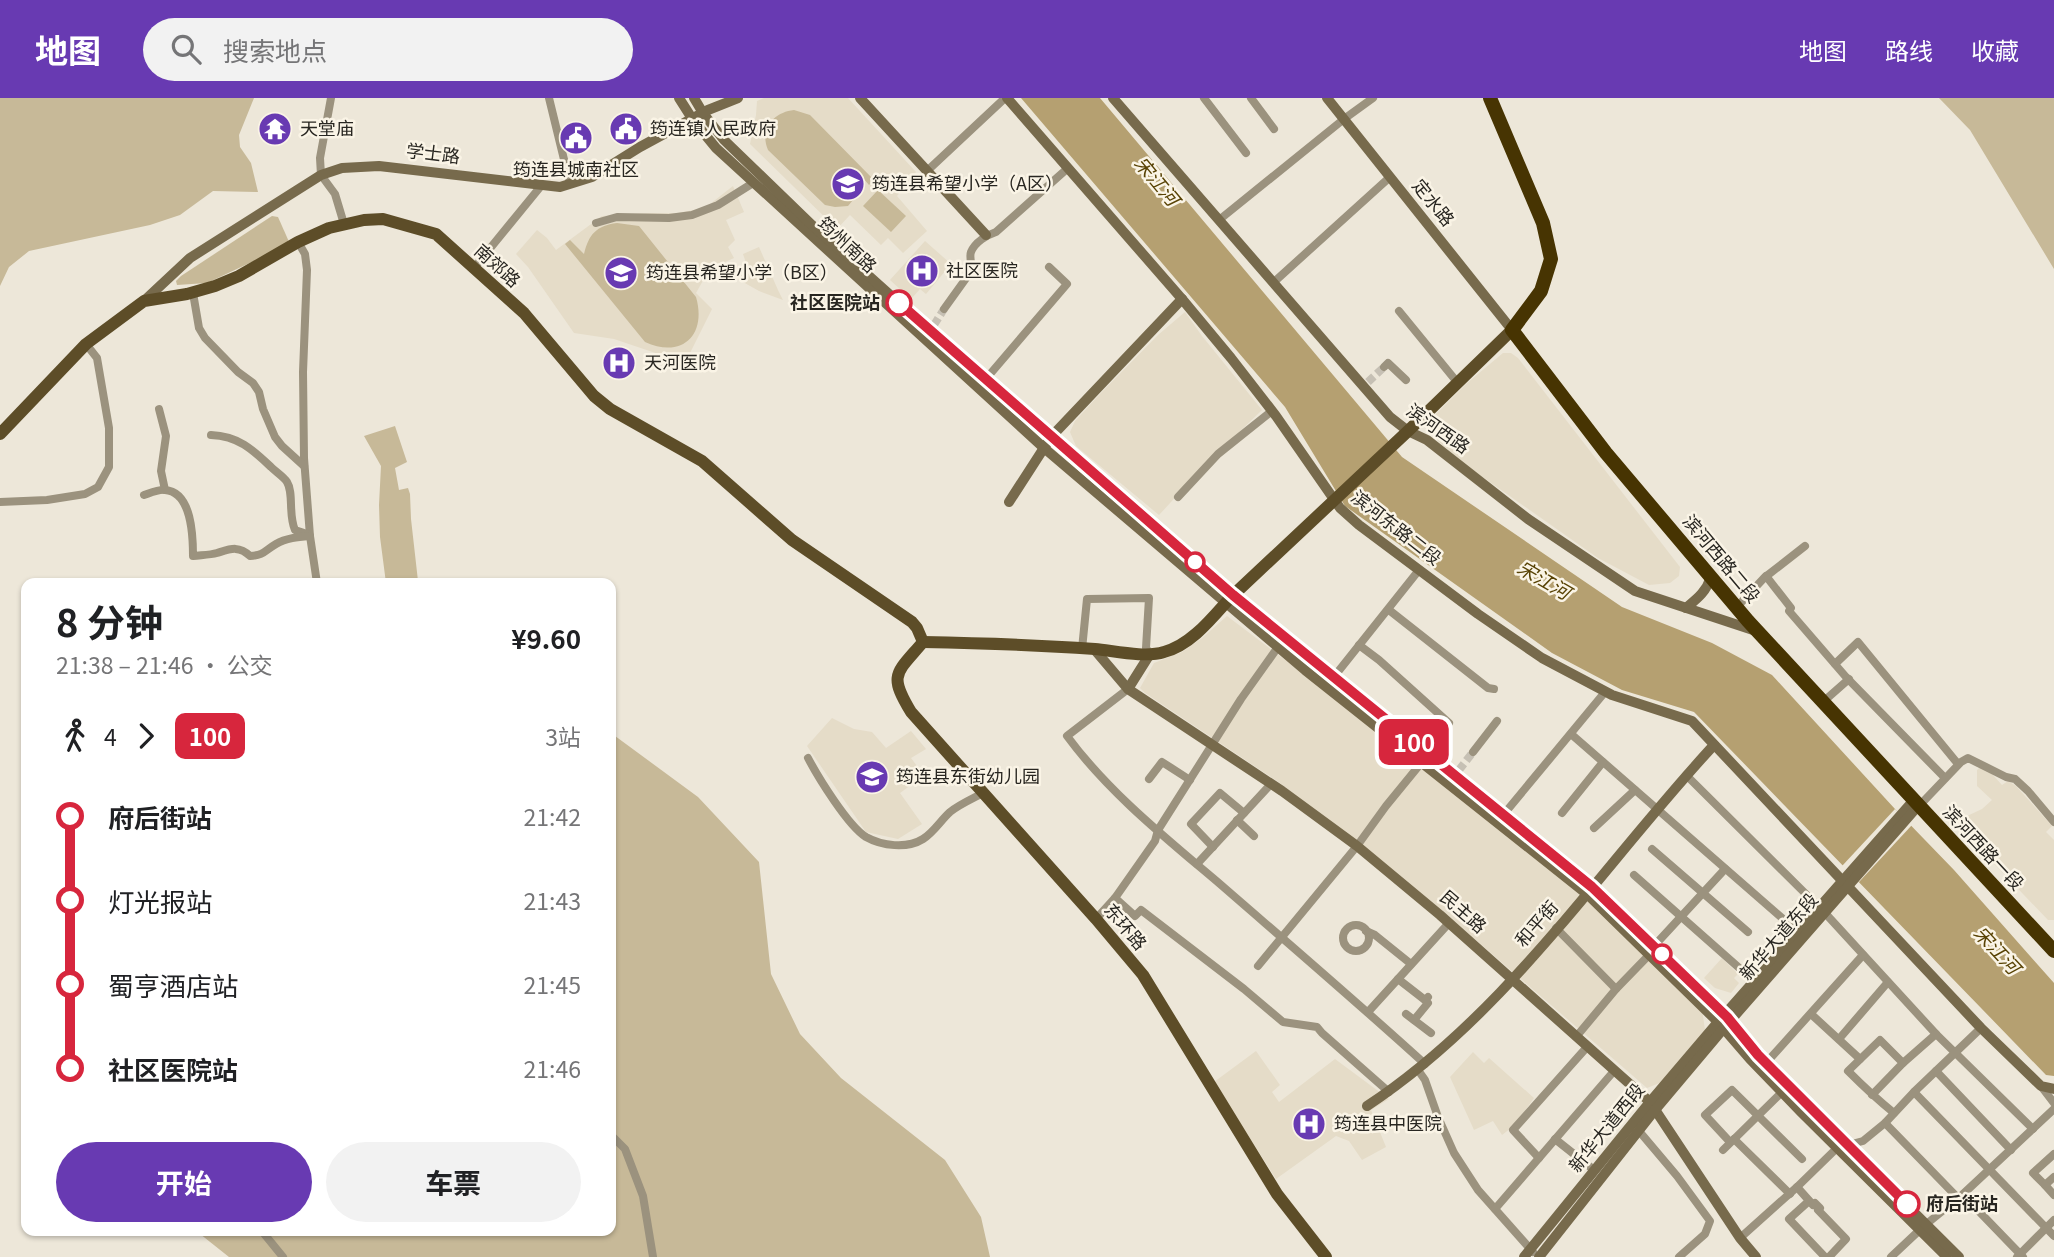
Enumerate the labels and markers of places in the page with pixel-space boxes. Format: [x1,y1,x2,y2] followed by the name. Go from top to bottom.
[256,110,294,148] temple icon: 天堂庙
[607,110,645,148] public building icon: 筠连镇人民政府
[300,114,354,140] place label: 天堂庙
[650,114,776,140] place label: 筠连镇人民政府
[557,119,595,157] public building icon: 筠连县城南社区
[513,155,639,181] place label: 筠连县城南社区
[829,165,867,203] school or university icon: 筠连县希望小学（A区）
[872,169,1063,195] place label: 筠连县希望小学（A区）
[903,252,941,290] hospital icon: 社区医院
[602,254,640,292] school or university icon: 筠连县希望小学（B区）
[946,256,1018,282] place label: 社区医院
[646,258,838,284] place label: 筠连县希望小学（B区）
[790,288,880,314] place label: 社区医院站
[886,290,912,316] marker: 社区医院站
[600,344,638,382] hospital icon: 天河医院
[644,348,716,374] place label: 天河医院
[1185,552,1205,572] unlabelled marker
[853,758,891,796] school or university icon: 筠连县东街幼儿园
[896,762,1040,788] place label: 筠连县东街幼儿园
[1652,944,1672,964] unlabelled marker
[1290,1105,1328,1143] hospital icon: 筠连县中医院
[1334,1109,1442,1135] place label: 筠连县中医院
[1926,1189,1998,1215] place label: 府后街站
[1894,1191,1920,1217] marker: 府后街站

